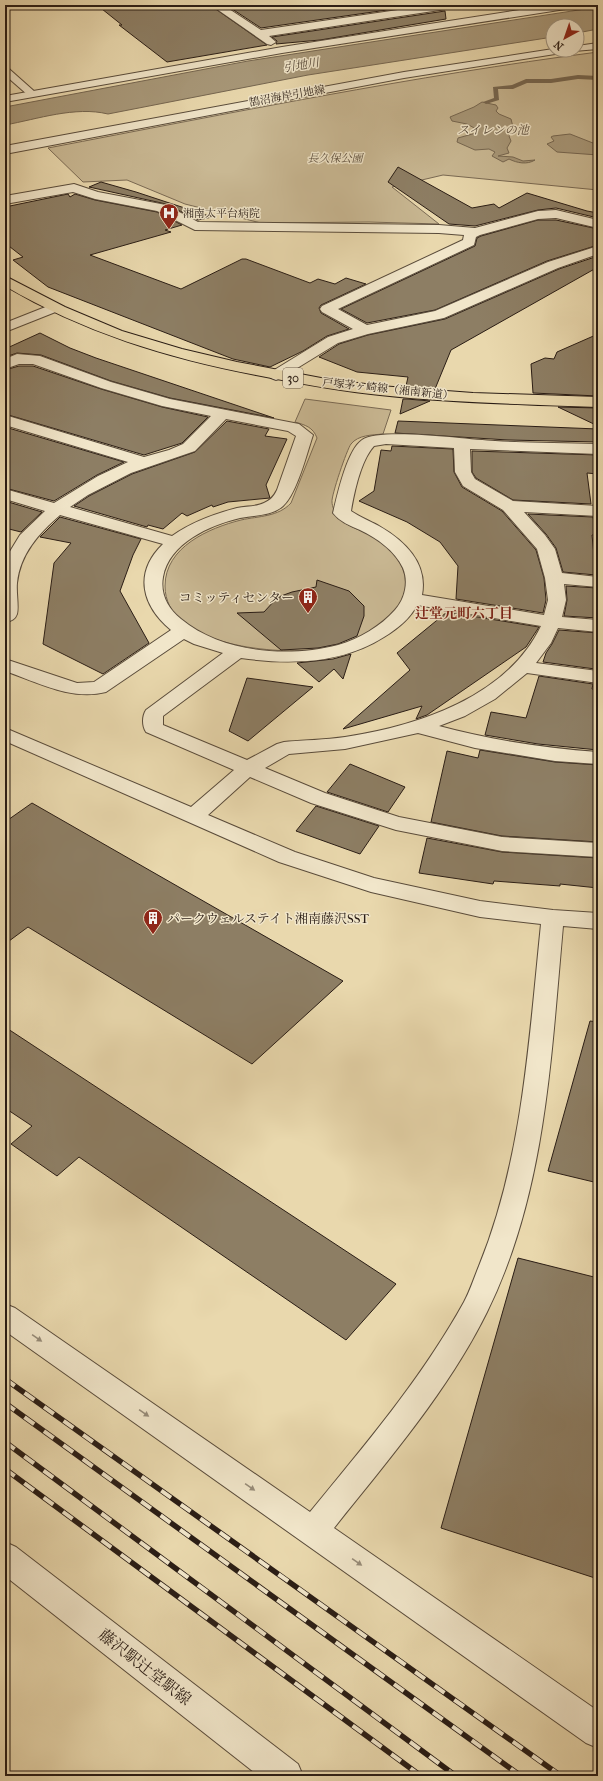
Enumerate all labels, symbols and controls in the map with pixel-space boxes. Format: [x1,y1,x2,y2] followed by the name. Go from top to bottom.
[545,18,585,58] north arrow
[551,37,566,53] text: N
[282,55,322,75] water label: 引地川
[248,83,326,109] street label: 鵠沼海岸引地線
[457,123,531,137] water label: スイレンの池
[308,152,364,165] park label: 長久保公園
[158,202,180,230] hospital icon: 湘南太平台病院
[183,207,260,220] place label: 湘南太平台病院
[283,368,303,388] road number: 30
[322,376,454,402] street label: 戸塚茅ヶ崎線（湘南新道）
[297,586,319,614] building icon: コミッティセンター
[179,590,294,605] place label: コミッティセンター
[415,605,513,622] district label: 辻堂元町六丁目
[142,907,164,935] building icon: パークウェルステイト湘南藤沢SST
[167,911,369,926] place label: パークウェルステイト湘南藤沢SST
[32,1334,42,1342] one-way arrow
[138,1409,149,1417] one-way arrow
[245,1483,255,1491] one-way arrow
[351,1558,362,1566] one-way arrow
[95,1625,195,1709] street label: 藤沢駅辻堂駅線

